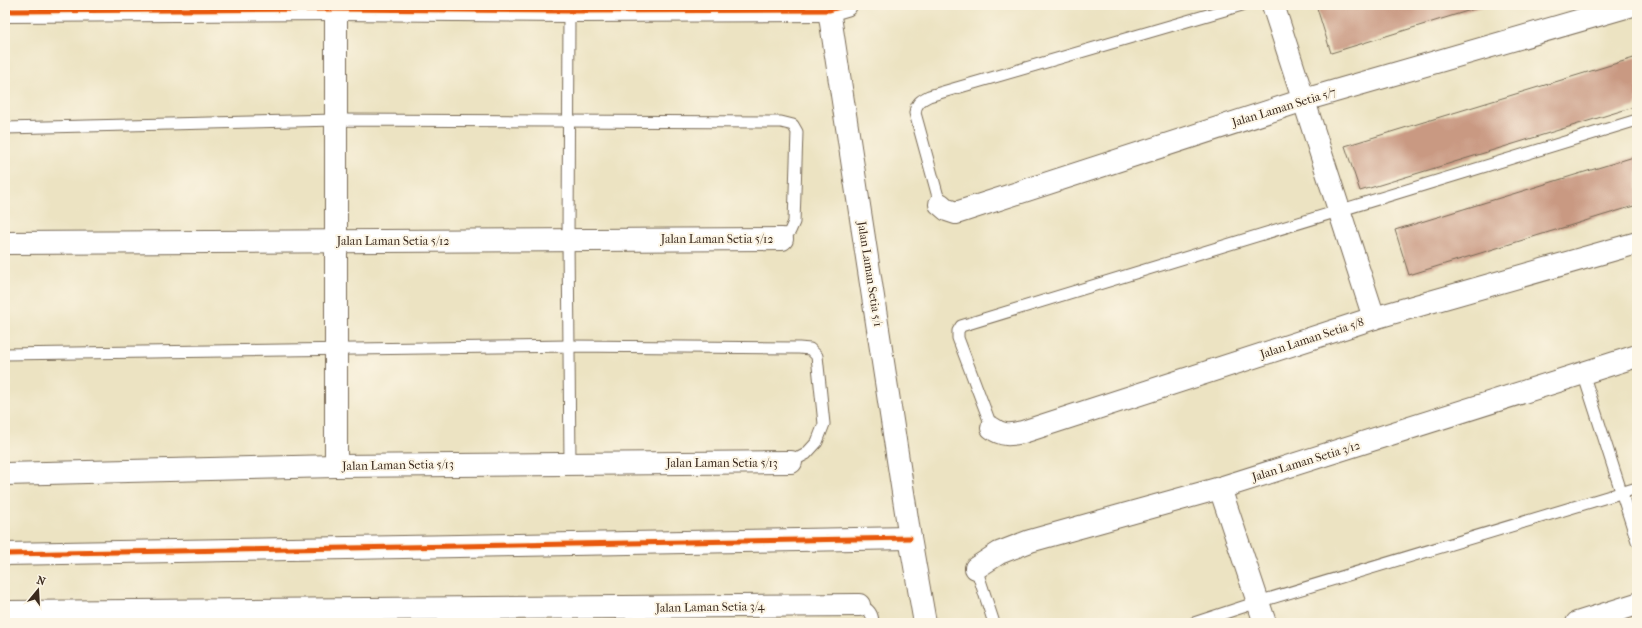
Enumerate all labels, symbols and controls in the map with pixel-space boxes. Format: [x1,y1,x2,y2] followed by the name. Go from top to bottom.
[1229,84,1338,130] street label: Jalan Laman Setia 5/7
[855,219,885,328] street label: Jalan Laman Setia 5/1
[660,232,773,246] street label: Jalan Laman Setia 5/12
[336,234,449,248] street label: Jalan Laman Setia 5/12
[1257,315,1366,362] street label: Jalan Laman Setia 5/8
[1249,438,1362,484] street label: Jalan Laman Setia 3/12
[665,456,778,470] street label: Jalan Laman Setia 5/13
[341,457,454,473] street label: Jalan Laman Setia 5/13
[18,570,58,610] north arrow
[35,573,48,589] text: N
[654,599,765,615] street label: Jalan Laman Setia 3/4

